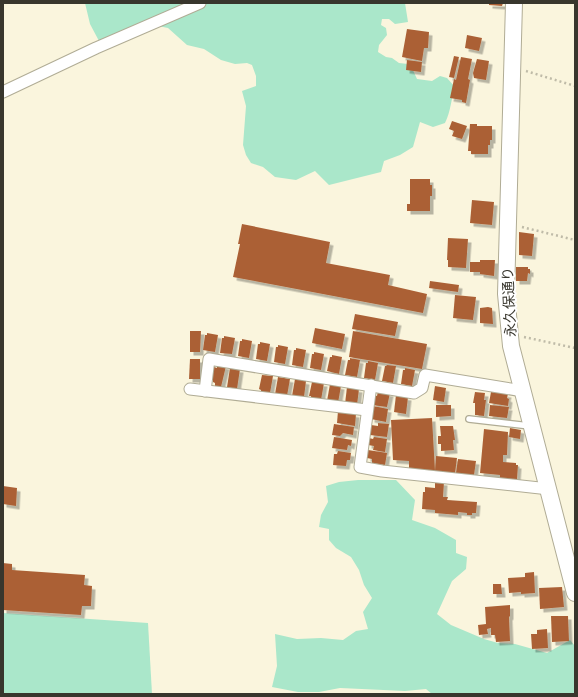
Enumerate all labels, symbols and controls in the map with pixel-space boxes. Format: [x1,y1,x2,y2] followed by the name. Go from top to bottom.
[498,267,520,337] street label: 永久保通り

